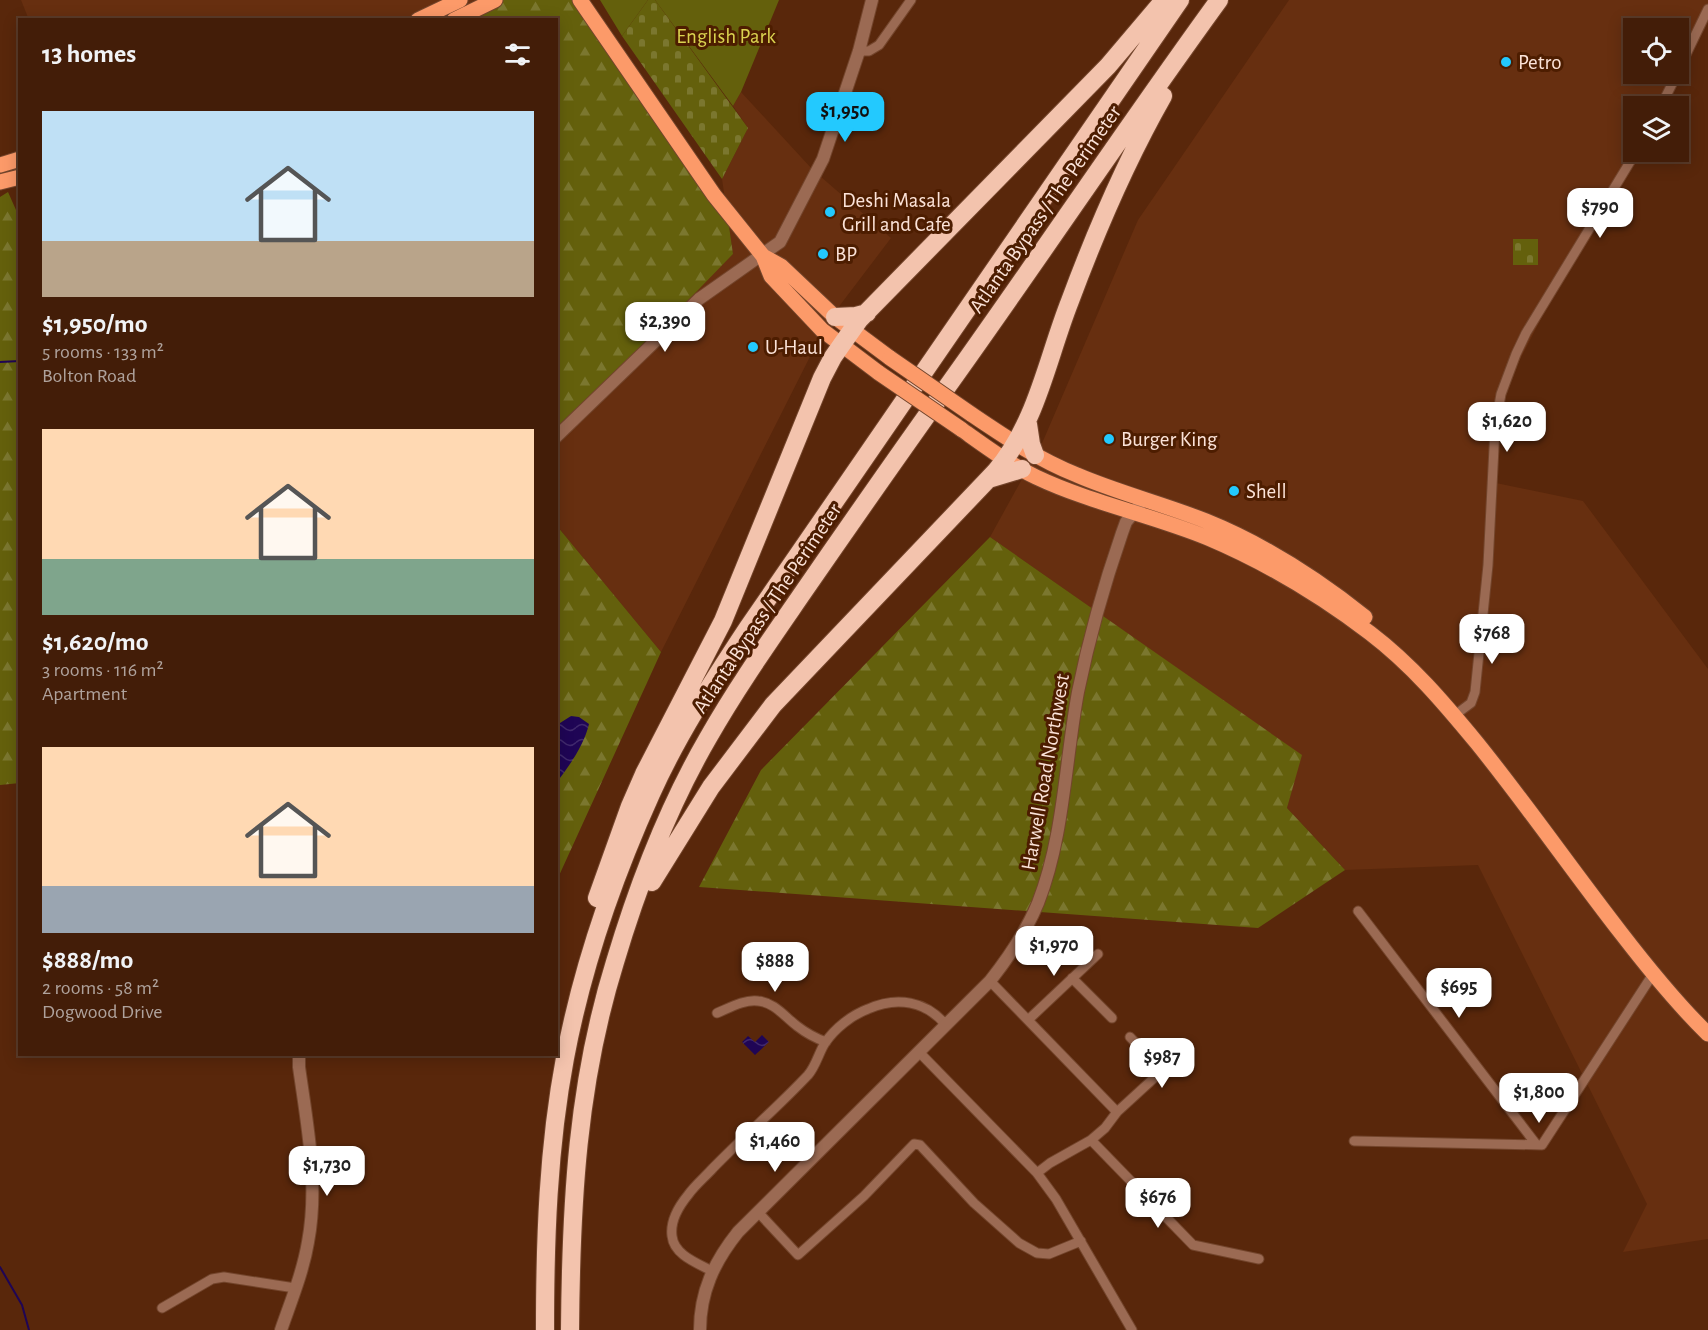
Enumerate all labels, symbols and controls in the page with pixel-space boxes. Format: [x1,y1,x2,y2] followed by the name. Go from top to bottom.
[1623,18,1689,162] map controls
[1623,18,1689,84] button: locate
[676,26,776,47] park label: English Park
[501,38,534,71] icon: filters
[42,41,136,67] text: 13 homes
[1518,52,1562,73] place label: Petro
[1499,55,1513,69] marker: Petro
[796,92,894,143] pin: $1,950
[1623,96,1689,162] button: layers
[820,101,870,121] text: $1,950
[966,102,1125,317] street label: Atlanta Bypass / The Perimeter
[234,150,342,258] icon: home
[1564,188,1636,239] pin: $790
[842,190,951,235] place label: Deshi Masala Grill and Cafe
[1581,197,1619,217] text: $790
[823,205,837,219] marker: Deshi Masala Grill and Cafe
[835,244,857,265] place label: BP
[816,247,830,261] marker: BP
[616,302,714,353] pin: $2,390
[42,311,148,337] text: $1,950/mo
[639,311,691,331] text: $2,390
[765,337,823,358] place label: U-Haul
[746,340,760,354] marker: U-Haul
[42,342,164,362] text: 5 rooms · 133 m²
[42,366,136,386] text: Bolton Road
[1458,402,1556,453] pin: $1,620
[1482,411,1532,431] text: $1,620
[1121,429,1218,450] place label: Burger King
[1102,432,1116,446] marker: Burger King
[234,468,342,576] icon: home
[1246,481,1287,502] place label: Shell
[1227,484,1241,498] marker: Shell
[689,499,846,717] street label: Atlanta Bypass / The Perimeter
[1456,614,1528,665] pin: $768
[1473,623,1511,643] text: $768
[42,629,149,655] text: $1,620/mo
[42,660,163,680] text: 3 rooms · 116 m²
[1018,672,1073,872] street label: Harwell Road Northwest
[42,684,127,704] text: Apartment
[234,786,342,894] icon: home
[1005,926,1103,977] pin: $1,970
[1029,935,1079,955] text: $1,970
[739,942,811,993] pin: $888
[42,947,133,973] text: $888/mo
[756,951,794,971] text: $888
[1423,968,1495,1019] pin: $695
[1441,977,1477,997] text: $695
[42,978,159,998] text: 2 rooms · 58 m²
[42,1002,163,1022] text: Dogwood Drive
[1126,1038,1198,1089] pin: $987
[1143,1047,1181,1067] text: $987
[1490,1073,1588,1124] pin: $1,800
[1513,1082,1565,1102] text: $1,800
[726,1122,824,1173] pin: $1,460
[750,1131,800,1151] text: $1,460
[278,1146,376,1197] pin: $1,730
[303,1155,351,1175] text: $1,730
[1122,1178,1194,1229] pin: $676
[1140,1187,1176,1207] text: $676

